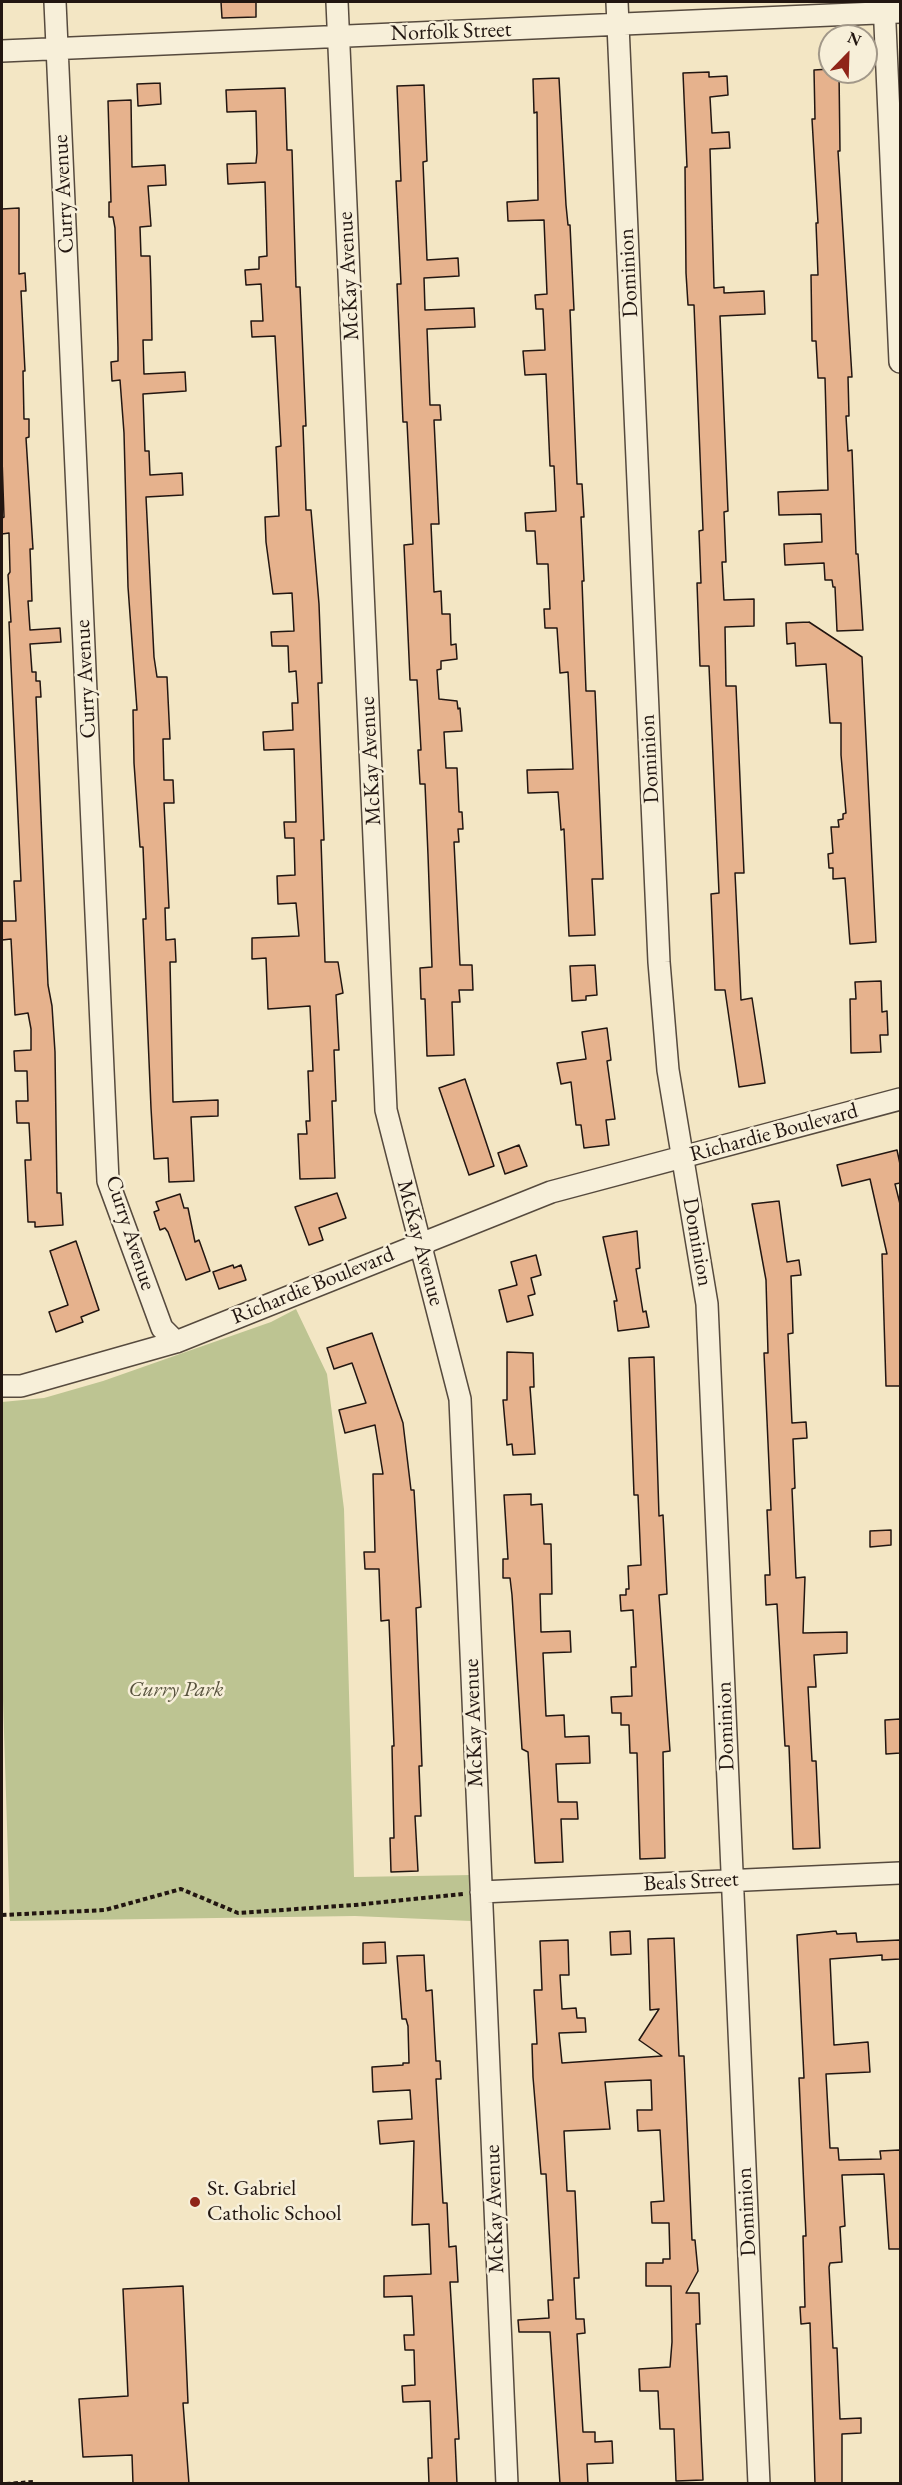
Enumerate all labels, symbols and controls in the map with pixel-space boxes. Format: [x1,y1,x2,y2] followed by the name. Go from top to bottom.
[390,17,512,47] street label: Norfolk Street
[818,24,878,84] north arrow
[844,27,865,51] text: N
[48,134,80,254] street label: Curry Avenue
[332,211,366,341] street label: McKay Avenue
[613,228,645,318] street label: Dominion
[70,619,102,739] street label: Curry Avenue
[354,696,388,826] street label: McKay Avenue
[634,714,666,804] street label: Dominion
[687,1098,861,1168] street label: Richardie Boulevard
[99,1172,161,1294] street label: Curry Avenue
[391,1177,449,1309] street label: McKay Avenue
[676,1196,718,1288] street label: Dominion
[228,1241,398,1331] street label: Richardie Boulevard
[459,1658,489,1788] street label: McKay Avenue
[129,1677,223,1703] park label: Curry Park
[711,1681,741,1771] street label: Dominion
[643,1866,739,1898] street label: Beals Street
[480,2144,510,2274] street label: McKay Avenue
[731,2167,763,2257] street label: Dominion
[207,2176,341,2228] place label: St. Gabriel Catholic School
[188,2195,202,2209] marker: St. Gabriel Catholic School

